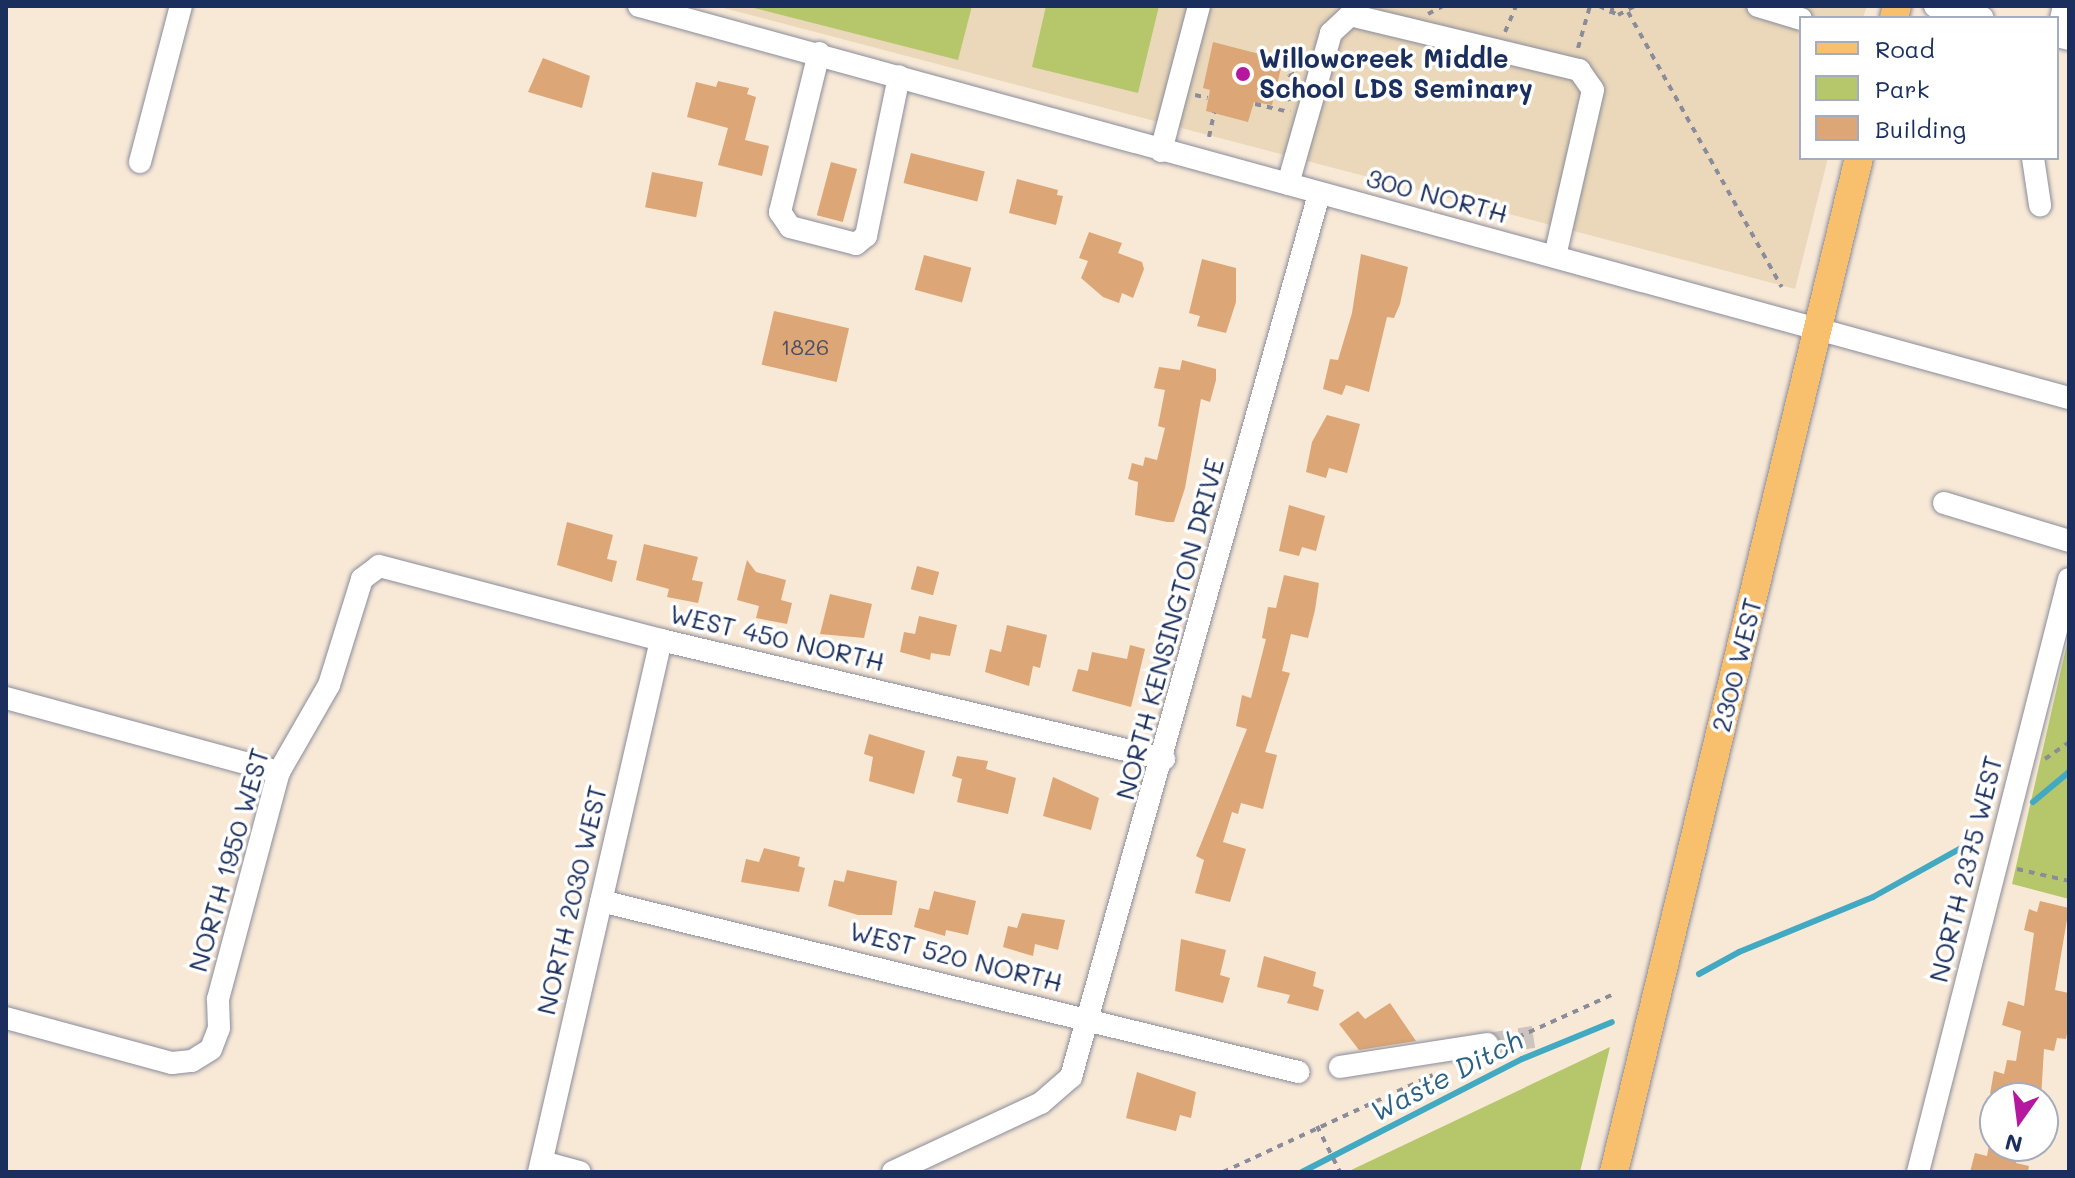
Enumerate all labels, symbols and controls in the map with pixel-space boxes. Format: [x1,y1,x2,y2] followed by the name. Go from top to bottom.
[1799,16,2059,160] legend
[1875,33,1935,64] text: Road
[1259,43,1533,104] place label: Willowcreek Middle School LDS Seminary
[1234,65,1252,83] marker: Willowcreek Middle School LDS Seminary
[1875,73,1929,104] text: Park
[1875,113,1966,144] text: Building
[1363,162,1511,230] street label: 300 NORTH
[781,334,829,360] house number: 1826
[1109,455,1231,803] street label: NORTH KENSINGTON DRIVE
[1705,595,1769,735] street label: 2300 WEST
[667,598,887,678] street label: WEST 450 NORTH
[182,745,276,975] street label: NORTH 1950 WEST
[1923,753,2009,985] street label: NORTH 2375 WEST
[530,782,614,1018] street label: NORTH 2030 WEST
[846,915,1066,999] street label: WEST 520 NORTH
[1364,1022,1528,1128] water label: Waste Ditch
[1979,1082,2059,1162] north arrow
[2002,1128,2025,1160] text: N

